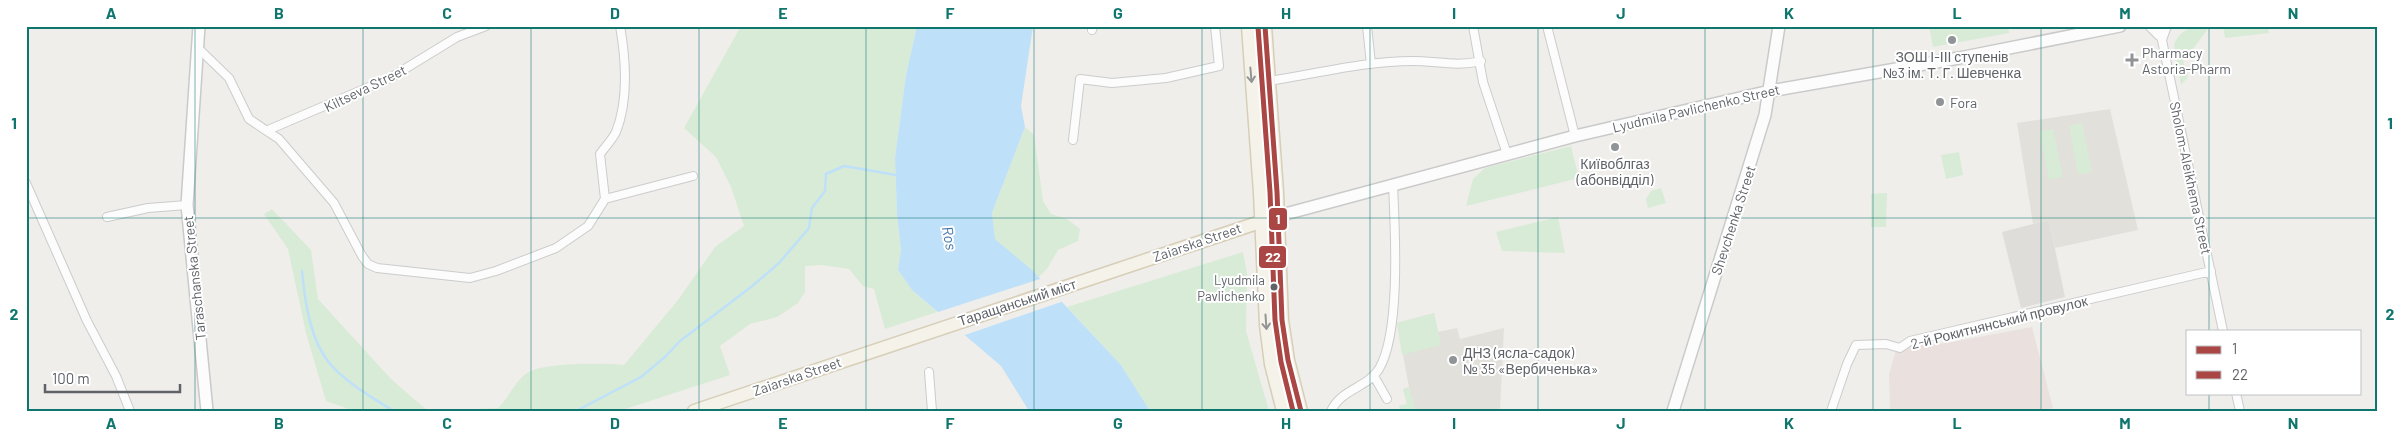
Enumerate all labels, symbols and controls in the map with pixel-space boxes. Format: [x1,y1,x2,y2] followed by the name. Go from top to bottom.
[106,3,117,22] text: A
[274,3,284,22] text: B
[442,3,452,22] text: C
[610,3,620,22] text: D
[778,3,788,22] text: E
[946,3,955,22] text: F
[1113,3,1123,22] text: G
[1281,3,1291,22] text: H
[1452,3,1456,22] text: I
[1616,3,1626,22] text: J
[1784,3,1794,22] text: K
[1952,3,1962,22] text: L
[2119,3,2131,22] text: M
[2288,3,2298,22] text: N
[1946,34,1958,46] marker: ЗОШ І-ІІІ ступенів №3 ім. Т. Г. Шевченка
[2142,44,2231,77] place label: Pharmacy Astoria-Pharm
[1883,48,2021,81] place label: ЗОШ І-ІІІ ступенів №3 ім. Т. Г. Шевченка
[2126,54,2138,66] marker: Pharmacy Astoria-Pharm
[321,61,409,115] street label: Kiltseva Street
[1247,67,1256,83] one-way arrow
[1610,80,1782,136] street label: Lyudmila Pavlichenko Street
[1950,94,1977,111] place label: Fora
[1934,96,1946,108] marker: Fora
[2167,100,2215,256] street label: Sholom-Aleikhema Street
[11,113,17,132] text: 1
[2387,113,2393,132] text: 1
[1609,141,1621,153] marker: Київоблгаз (абонвідділ)
[1576,155,1654,188] place label: Київоблгаз (абонвідділ)
[1707,163,1759,277] street label: Shevchenka Street
[1268,207,1288,231] line badge: 1
[1276,210,1281,227] text: 1
[179,215,209,341] street label: Taraschanska Street
[1151,219,1243,265] street label: Zaiarska Street
[939,225,961,251] water label: Ros
[1258,245,1287,269] line badge: 22
[1265,248,1281,265] text: 22
[1197,272,1265,304] place label: Lyudmila Pavlichenko
[956,275,1079,329] street label: Таращанський міст
[1269,282,1279,292] marker: Lyudmila Pavlichenko
[1909,292,2090,352] street label: 2-й Рокитнянський провулок
[10,304,19,323] text: 2
[2386,304,2395,323] text: 2
[1261,313,1270,329] one-way arrow
[2186,330,2362,394] legend
[2232,339,2237,357] text: 1
[1463,344,1598,377] place label: ДНЗ (ясла-садок) № 35 «Вербиченька»
[751,353,843,399] street label: Zaiarska Street
[1447,354,1459,366] marker: ДНЗ (ясла-садок) № 35 «Вербиченька»
[45,362,180,394] scale bar
[2232,365,2248,383] text: 22
[52,369,90,387] text: 100 m
[106,413,117,432] text: A
[274,413,284,432] text: B
[442,413,452,432] text: C
[610,413,620,432] text: D
[778,413,788,432] text: E
[946,413,955,432] text: F
[1113,413,1123,432] text: G
[1281,413,1291,432] text: H
[1452,413,1456,432] text: I
[1616,413,1626,432] text: J
[1784,413,1794,432] text: K
[1952,413,1962,432] text: L
[2119,413,2131,432] text: M
[2288,413,2298,432] text: N

